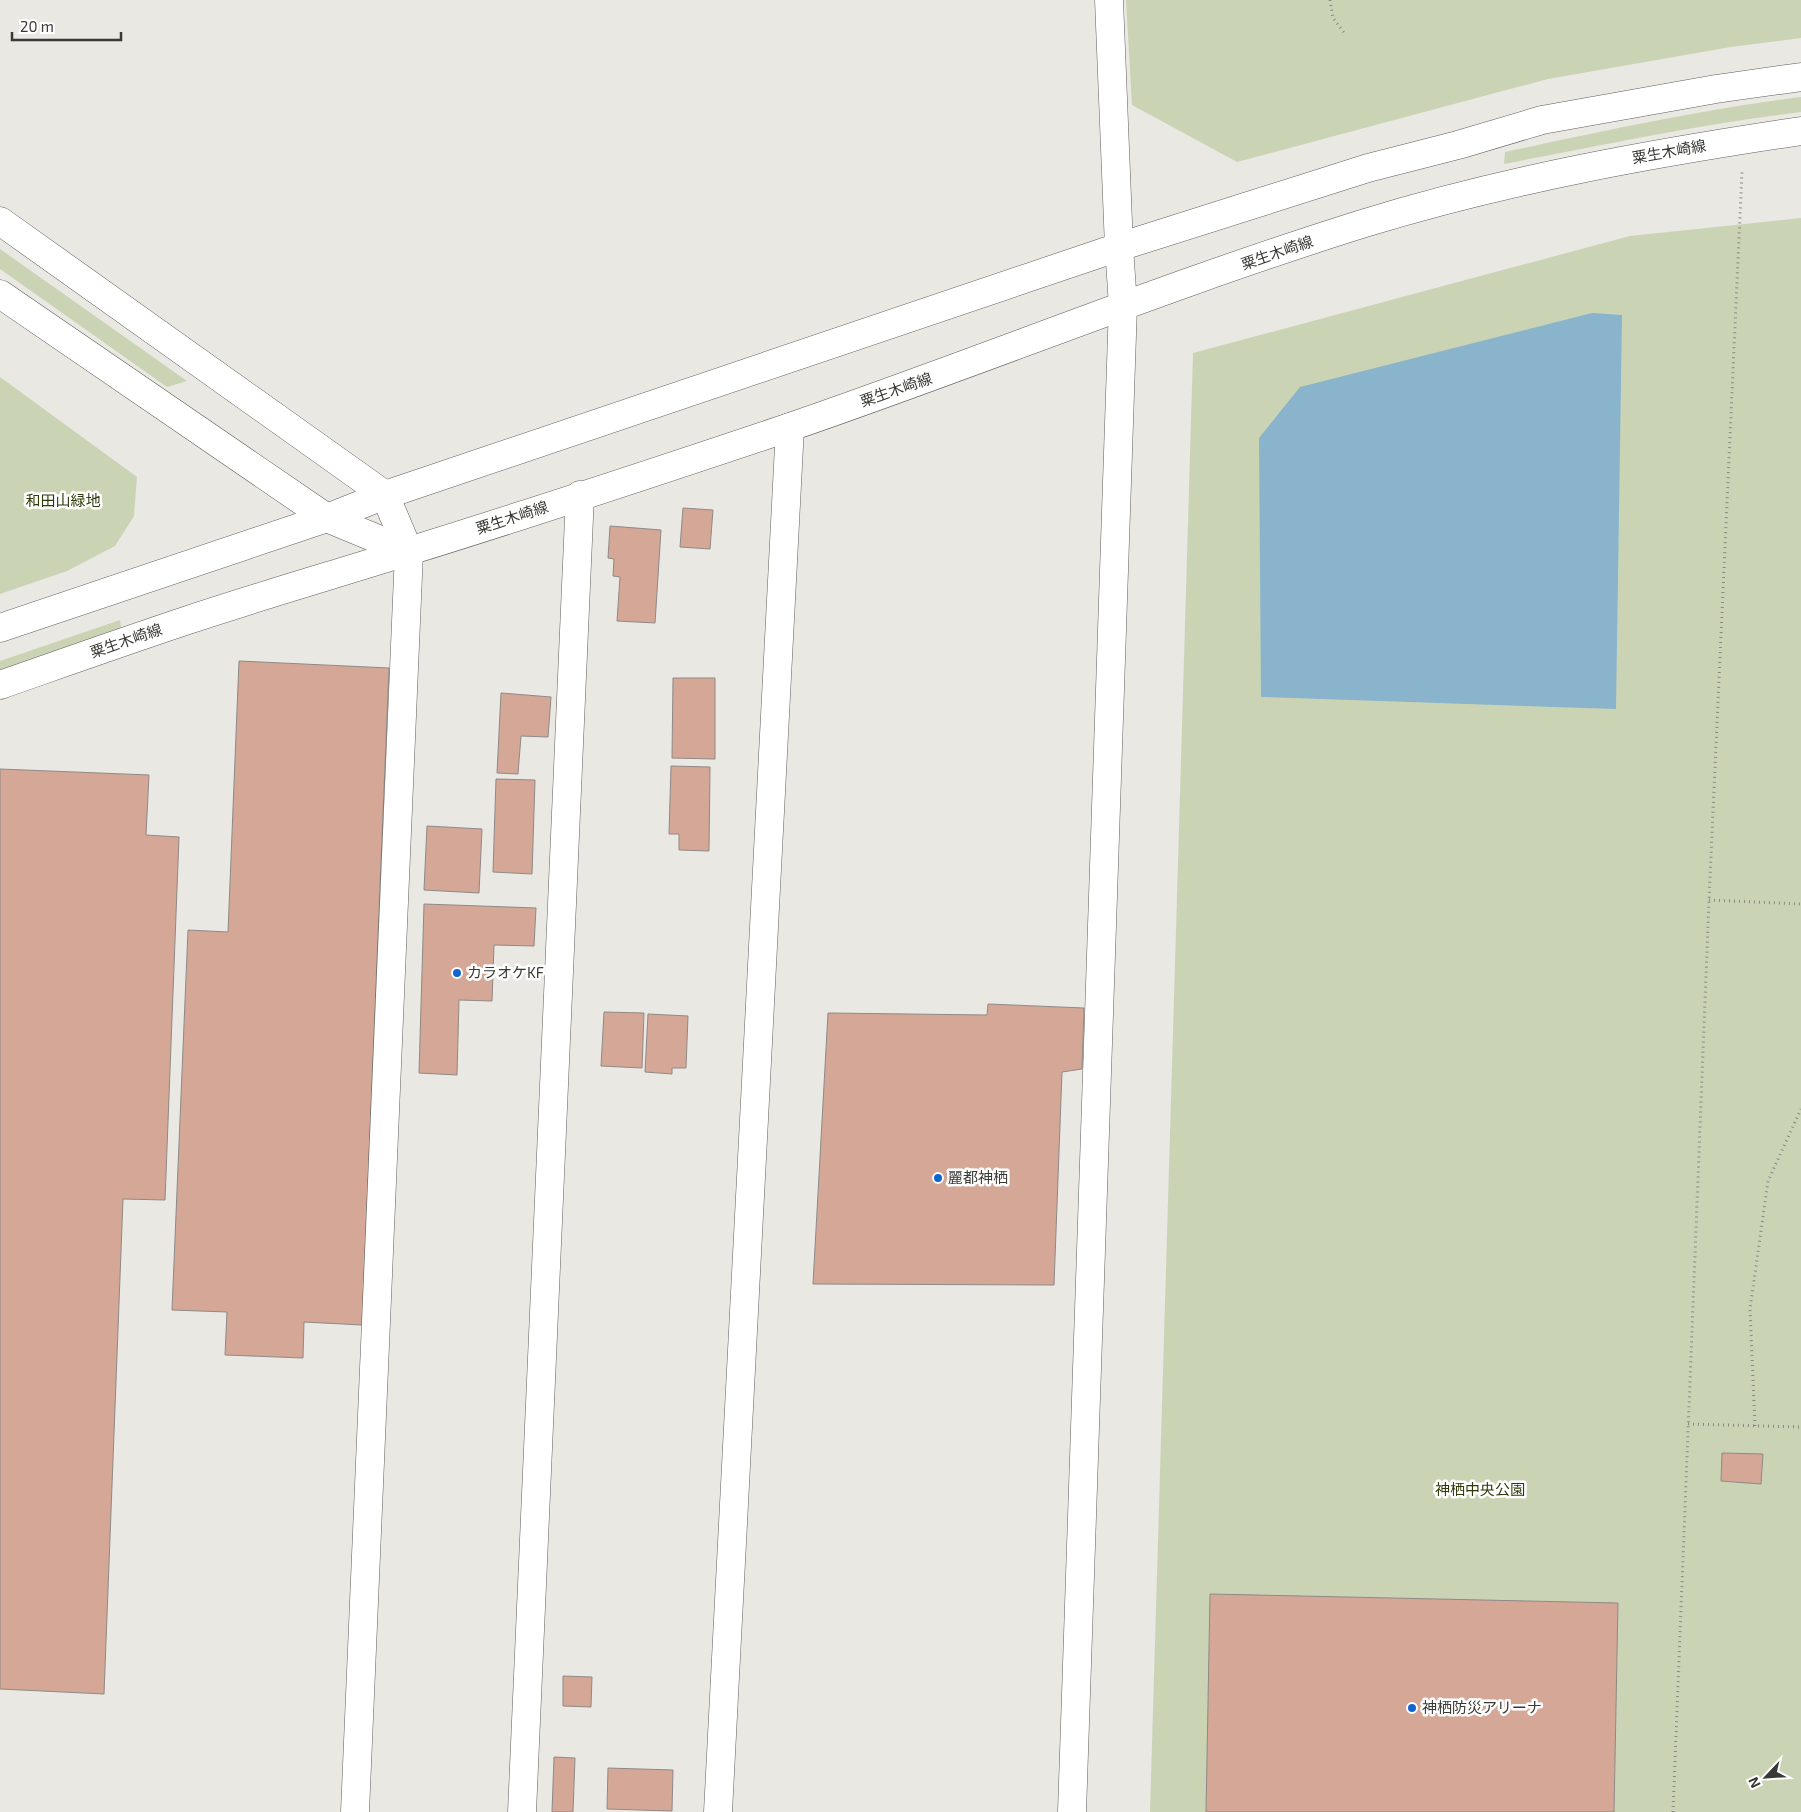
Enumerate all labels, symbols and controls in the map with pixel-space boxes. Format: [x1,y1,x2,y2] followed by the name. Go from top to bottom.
[12,10,121,42] scale bar
[20,17,54,35] text: 20 m
[1630,136,1707,166] street label: 粟生木崎線
[1238,231,1315,273] street label: 粟生木崎線
[857,368,934,410] street label: 粟生木崎線
[25,491,101,509] park label: 和田山緑地
[473,497,550,537] street label: 粟生木崎線
[87,619,164,661] street label: 粟生木崎線
[467,963,544,981] place label: カラオケKF
[451,967,463,979] marker: カラオケKF
[948,1168,1008,1186] place label: 麗都神栖
[932,1172,944,1184] marker: 麗都神栖
[1435,1480,1525,1498] park label: 神栖中央公園
[1422,1698,1542,1716] place label: 神栖防災アリーナ
[1406,1702,1418,1714] marker: 神栖防災アリーナ
[1741,1752,1791,1802] north arrow
[1744,1775,1764,1791] text: N

